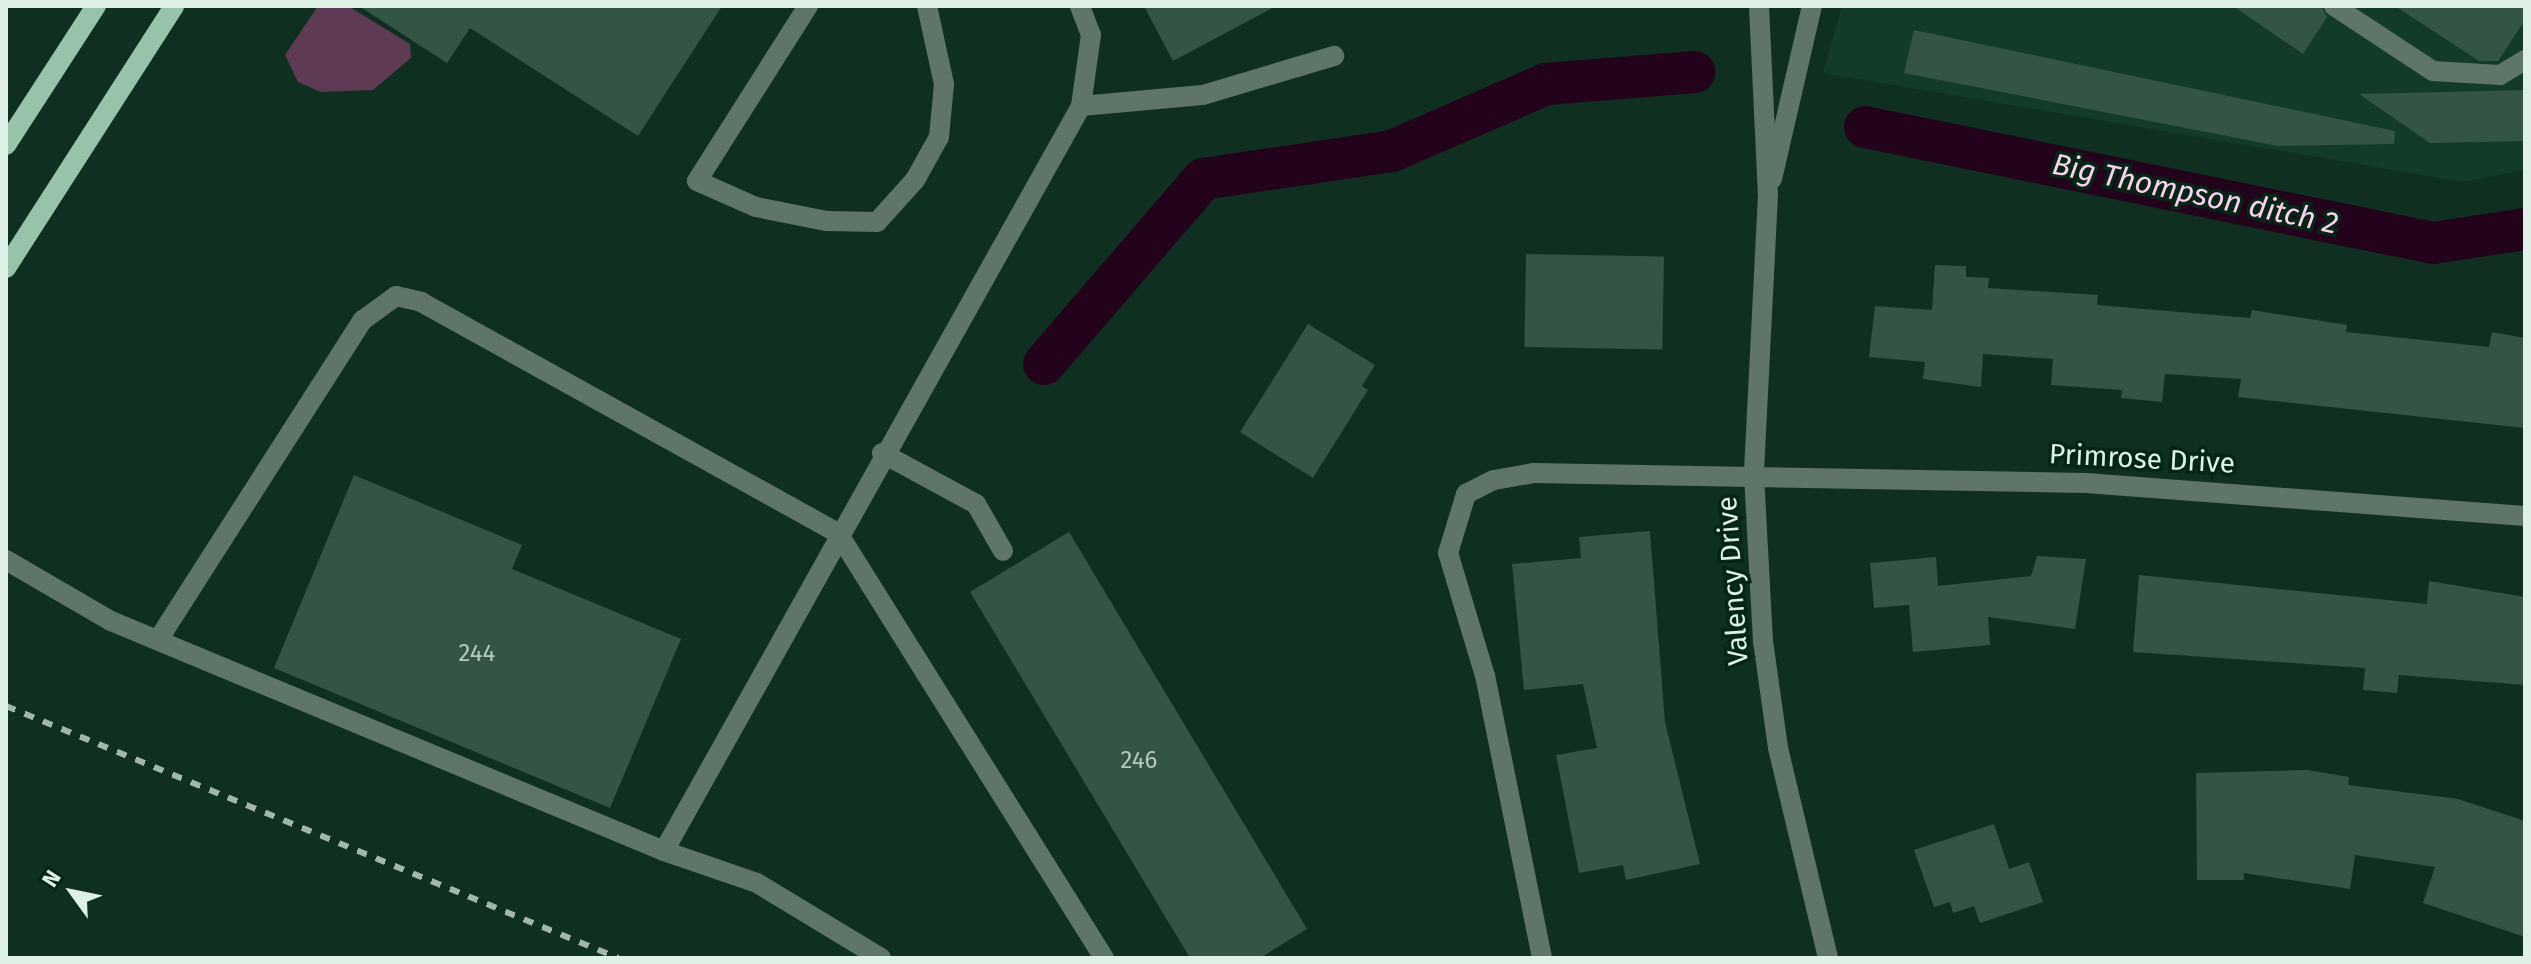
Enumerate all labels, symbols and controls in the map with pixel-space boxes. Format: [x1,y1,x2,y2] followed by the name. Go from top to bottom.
[2049,146,2341,242] water label: Big Thompson ditch 2
[2048,437,2236,481] street label: Primrose Drive
[1710,495,1756,667] street label: Valency Drive
[459,640,495,668] house number: 244
[1121,747,1157,775] house number: 246
[32,852,112,932] north arrow
[36,865,67,892] text: N

